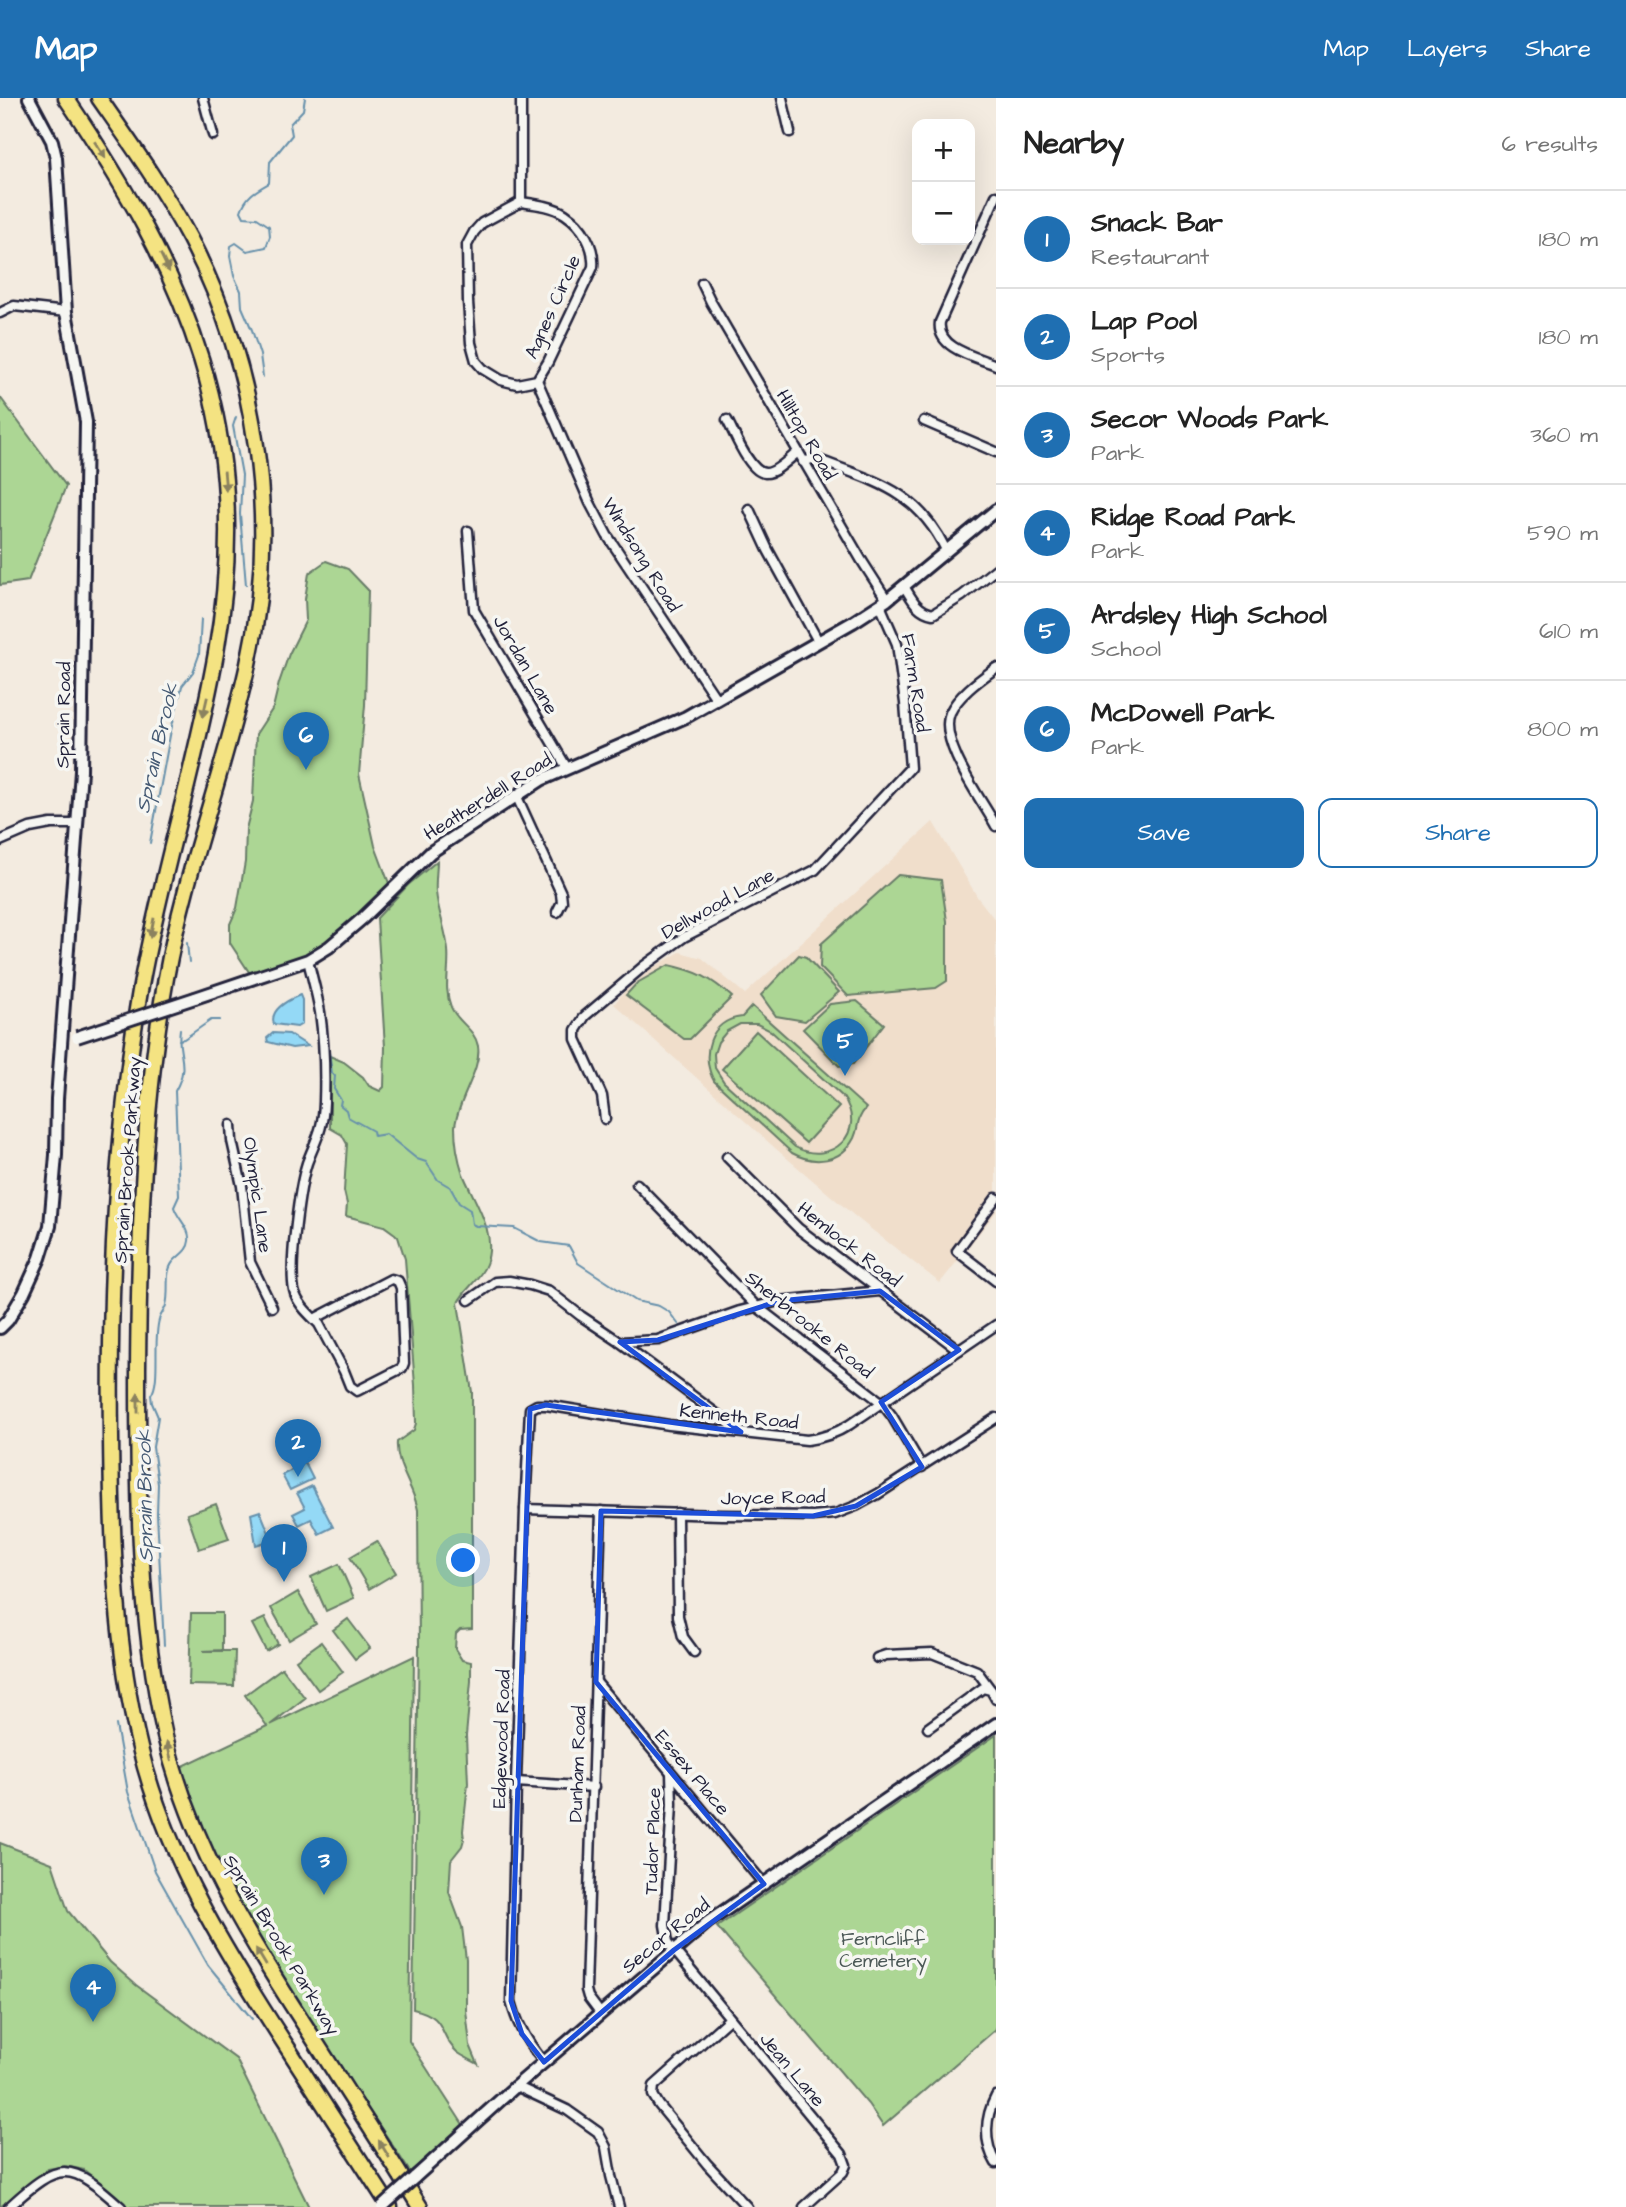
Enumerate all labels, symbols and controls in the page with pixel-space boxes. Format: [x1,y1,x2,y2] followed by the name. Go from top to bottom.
[35,26,97,72] text: Map
[1324,32,1369,66] text: Map
[1407,32,1487,66] text: Layers
[1525,32,1591,66] text: Share
[912,119,975,245] map controls
[912,119,975,182] button: +
[1024,123,1124,165] text: Nearby
[1502,128,1598,160] text: 6 results
[94,140,107,160] one-way arrow
[912,182,975,245] button: −
[1091,205,1223,241] text: Snack Bar
[1046,223,1048,255] text: 1
[1539,223,1598,255] text: 180 m
[1091,241,1209,273] text: Restaurant
[518,251,589,364] street label: Agnes Circle
[159,253,170,273] one-way arrow
[1091,303,1197,339] text: Lap Pool
[1040,321,1054,353] text: 2
[1539,321,1598,353] text: 180 m
[1091,339,1165,371] text: Sports
[769,385,843,486] street label: Hilltop Road
[1091,401,1328,437] text: Secor Woods Park
[1041,419,1053,451] text: 3
[1530,419,1598,451] text: 360 m
[1091,437,1144,469] text: Park
[220,471,231,493] one-way arrow
[594,492,687,618] street label: Windsong Road
[1091,499,1295,535] text: Ridge Road Park
[1039,517,1055,549] text: 4
[1527,517,1598,549] text: 590 m
[1091,535,1144,567] text: Park
[1091,597,1327,633] text: Ardsley High School
[486,610,564,720] street label: Jordan Lane
[1039,615,1055,647] text: 5
[1539,615,1598,647] text: 610 m
[894,632,936,734] street label: Farm Road
[1091,633,1161,665] text: School
[50,661,78,769] street label: Sprain Road
[128,679,186,816] water label: Sprain Brook
[1091,695,1274,731] text: McDowell Park
[199,696,210,718] one-way arrow
[283,712,329,770] pin: 6
[1040,713,1054,745] text: 6
[1527,713,1598,745] text: 800 m
[1091,731,1144,763] text: Park
[419,747,558,847] street label: Heatherdell Road
[1024,798,1304,868] button: Save
[1318,798,1598,868] button: Share
[657,862,779,946] street label: Dellwood Lane
[146,917,157,939] one-way arrow
[822,1018,868,1076] pin: 5
[107,1055,150,1264] street label: Sprain Brook Parkway
[235,1135,278,1255] street label: Olympic Lane
[791,1196,907,1294] street label: Hemlock Road
[739,1265,879,1385] street label: Sherbrooke Road
[132,1392,144,1414] one-way arrow
[678,1397,800,1437] street label: Kenneth Road
[275,1419,321,1477] pin: 2
[129,1428,161,1563] water label: Sprain Brook
[720,1484,826,1513] street label: Joyce Road
[261,1524,307,1582] pin: 1
[446,1543,480,1577] your location
[486,1669,519,1809] street label: Edgewood Road
[562,1705,594,1823] street label: Dunham Road
[648,1724,736,1822] street label: Essex Place
[163,1740,174,1762] one-way arrow
[638,1787,668,1895] street label: Tudor Place
[301,1837,347,1895] pin: 3
[215,1849,346,2042] street label: Sprain Brook Parkway
[616,1892,716,1980] street label: Secor Road
[839,1926,927,1976] park label: Ferncliff Cemetery
[255,1948,268,1967] one-way arrow
[70,1964,116,2022] pin: 4
[753,2027,831,2113] street label: Jean Lane
[377,2139,390,2159] one-way arrow

